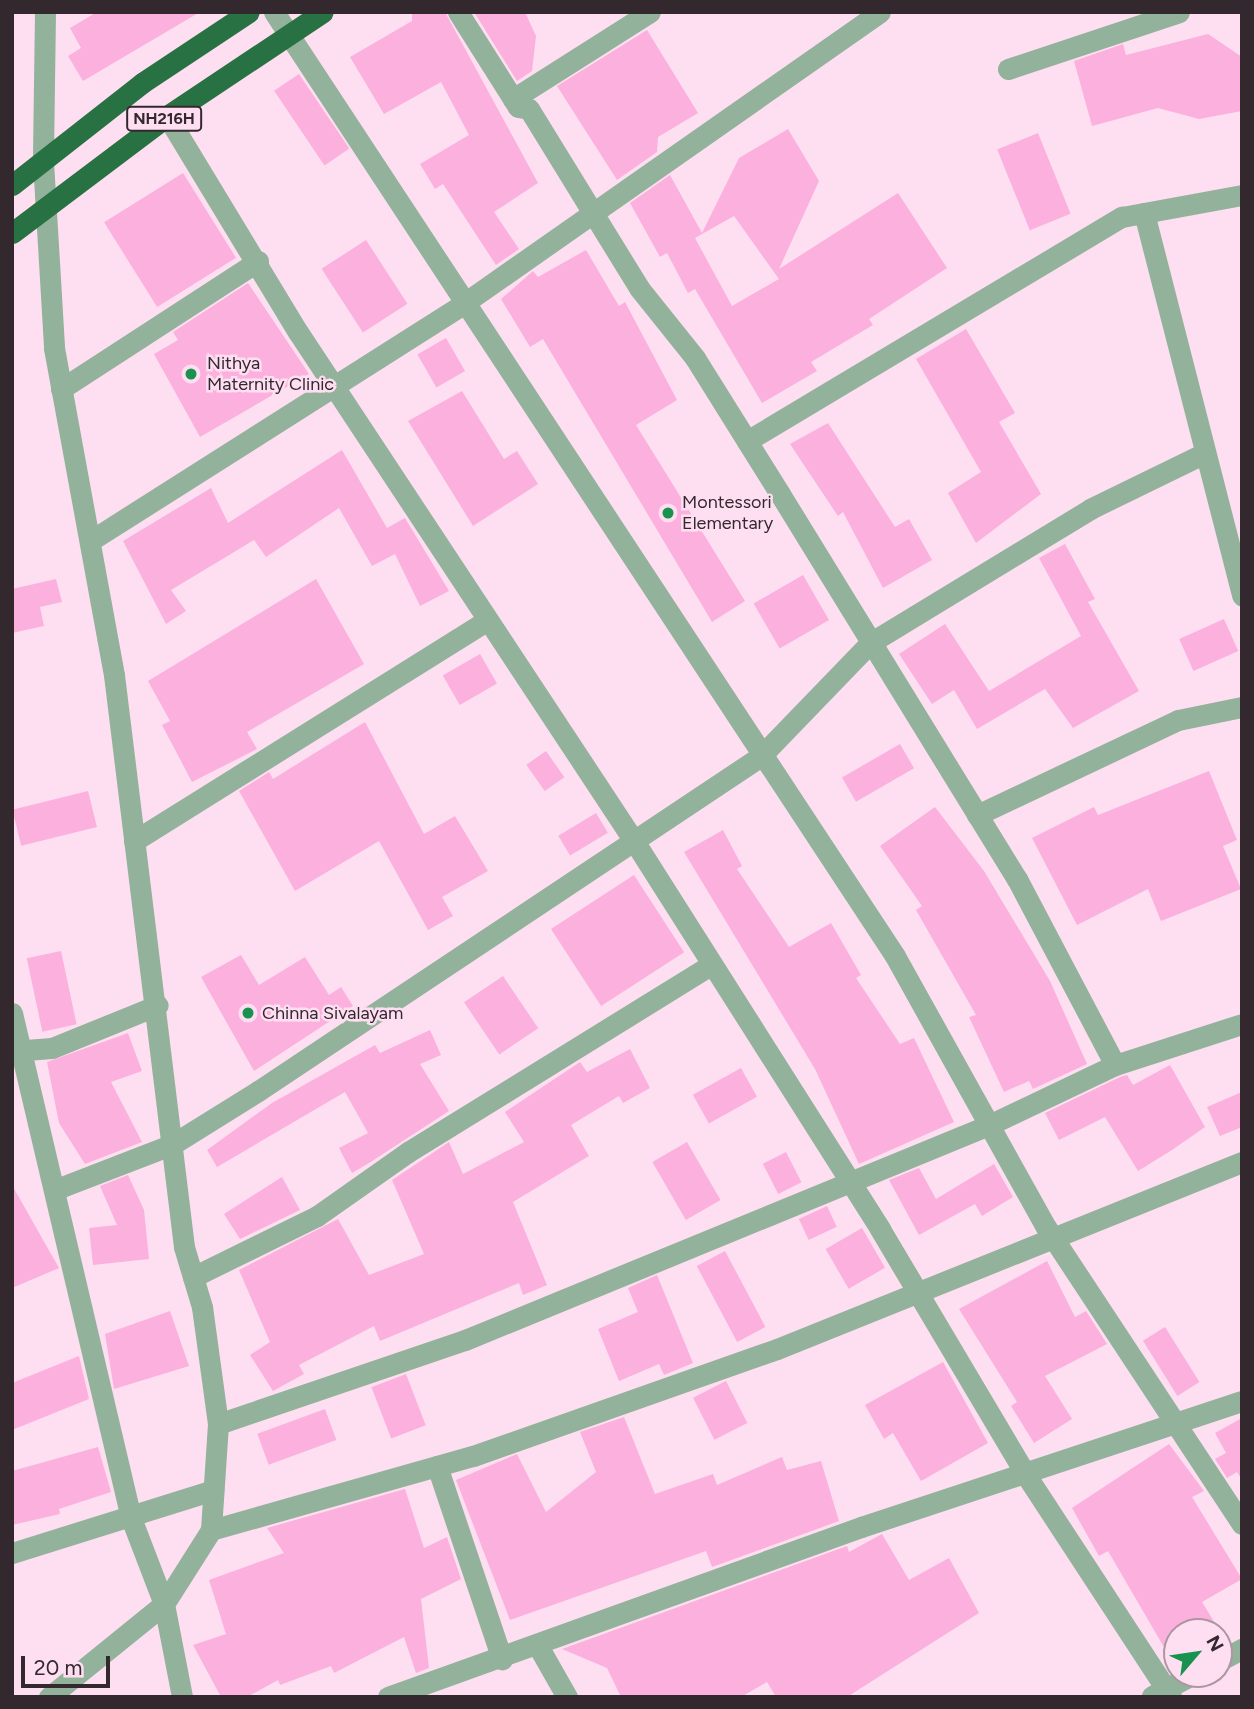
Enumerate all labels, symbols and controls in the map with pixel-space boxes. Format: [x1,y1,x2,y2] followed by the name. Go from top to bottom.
[125,106,202,132] road number: NH216H
[207,353,334,396] place label: Nithya Maternity Clinic
[181,364,201,384] marker: Nithya Maternity Clinic
[682,492,773,534] place label: Montessori Elementary
[660,505,676,521] marker: Montessori Elementary
[262,1002,403,1024] place label: Chinna Sivalayam
[240,1005,256,1021] marker: Chinna Sivalayam
[1163,1618,1233,1688] north arrow
[1201,1632,1229,1656] text: N
[24,1642,114,1686] scale bar
[34,1655,82,1680] text: 20 m

